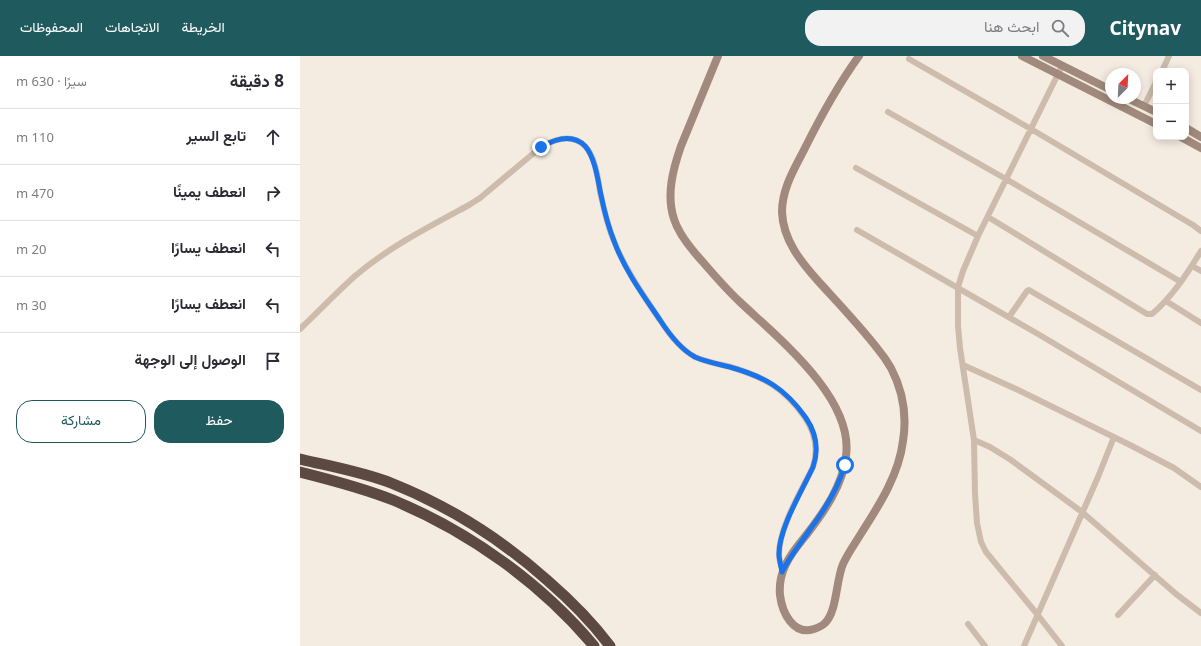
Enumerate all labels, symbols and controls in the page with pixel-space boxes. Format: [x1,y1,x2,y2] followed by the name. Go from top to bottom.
[805,10,1085,46] search box
[1109,15,1181,41] text: Citynav
[984,16,1039,36] text: ابحث هنا
[20,17,83,36] text: المحفوظات
[105,17,159,36] text: الاتجاهات
[181,17,225,36] text: الخريطة
[1049,17,1071,39] icon: search
[1105,68,1141,104] north arrow
[1153,68,1189,140] map controls
[1153,68,1189,104] button: +
[230,69,284,92] text: 8 دقيقة
[16,72,87,90] text: سيرًا · 630 m
[1153,104,1189,140] button: −
[186,125,246,145] text: تابع السير
[262,126,284,148] icon: ahead
[16,128,54,146] text: 110 m
[532,138,550,156] route end
[173,181,246,201] text: انعطف يمينًا
[262,182,284,204] icon: right
[16,184,54,202] text: 470 m
[171,237,246,257] text: انعطف يسارًا
[262,238,284,260] icon: left
[16,240,46,258] text: 20 m
[171,293,246,313] text: انعطف يسارًا
[262,294,284,316] icon: left
[16,296,46,314] text: 30 m
[135,349,246,369] text: الوصول إلى الوجهة
[262,350,284,372] icon: arrive
[16,400,146,443] button: مشاركة
[154,400,284,443] button: حفظ
[836,456,854,474] route start

